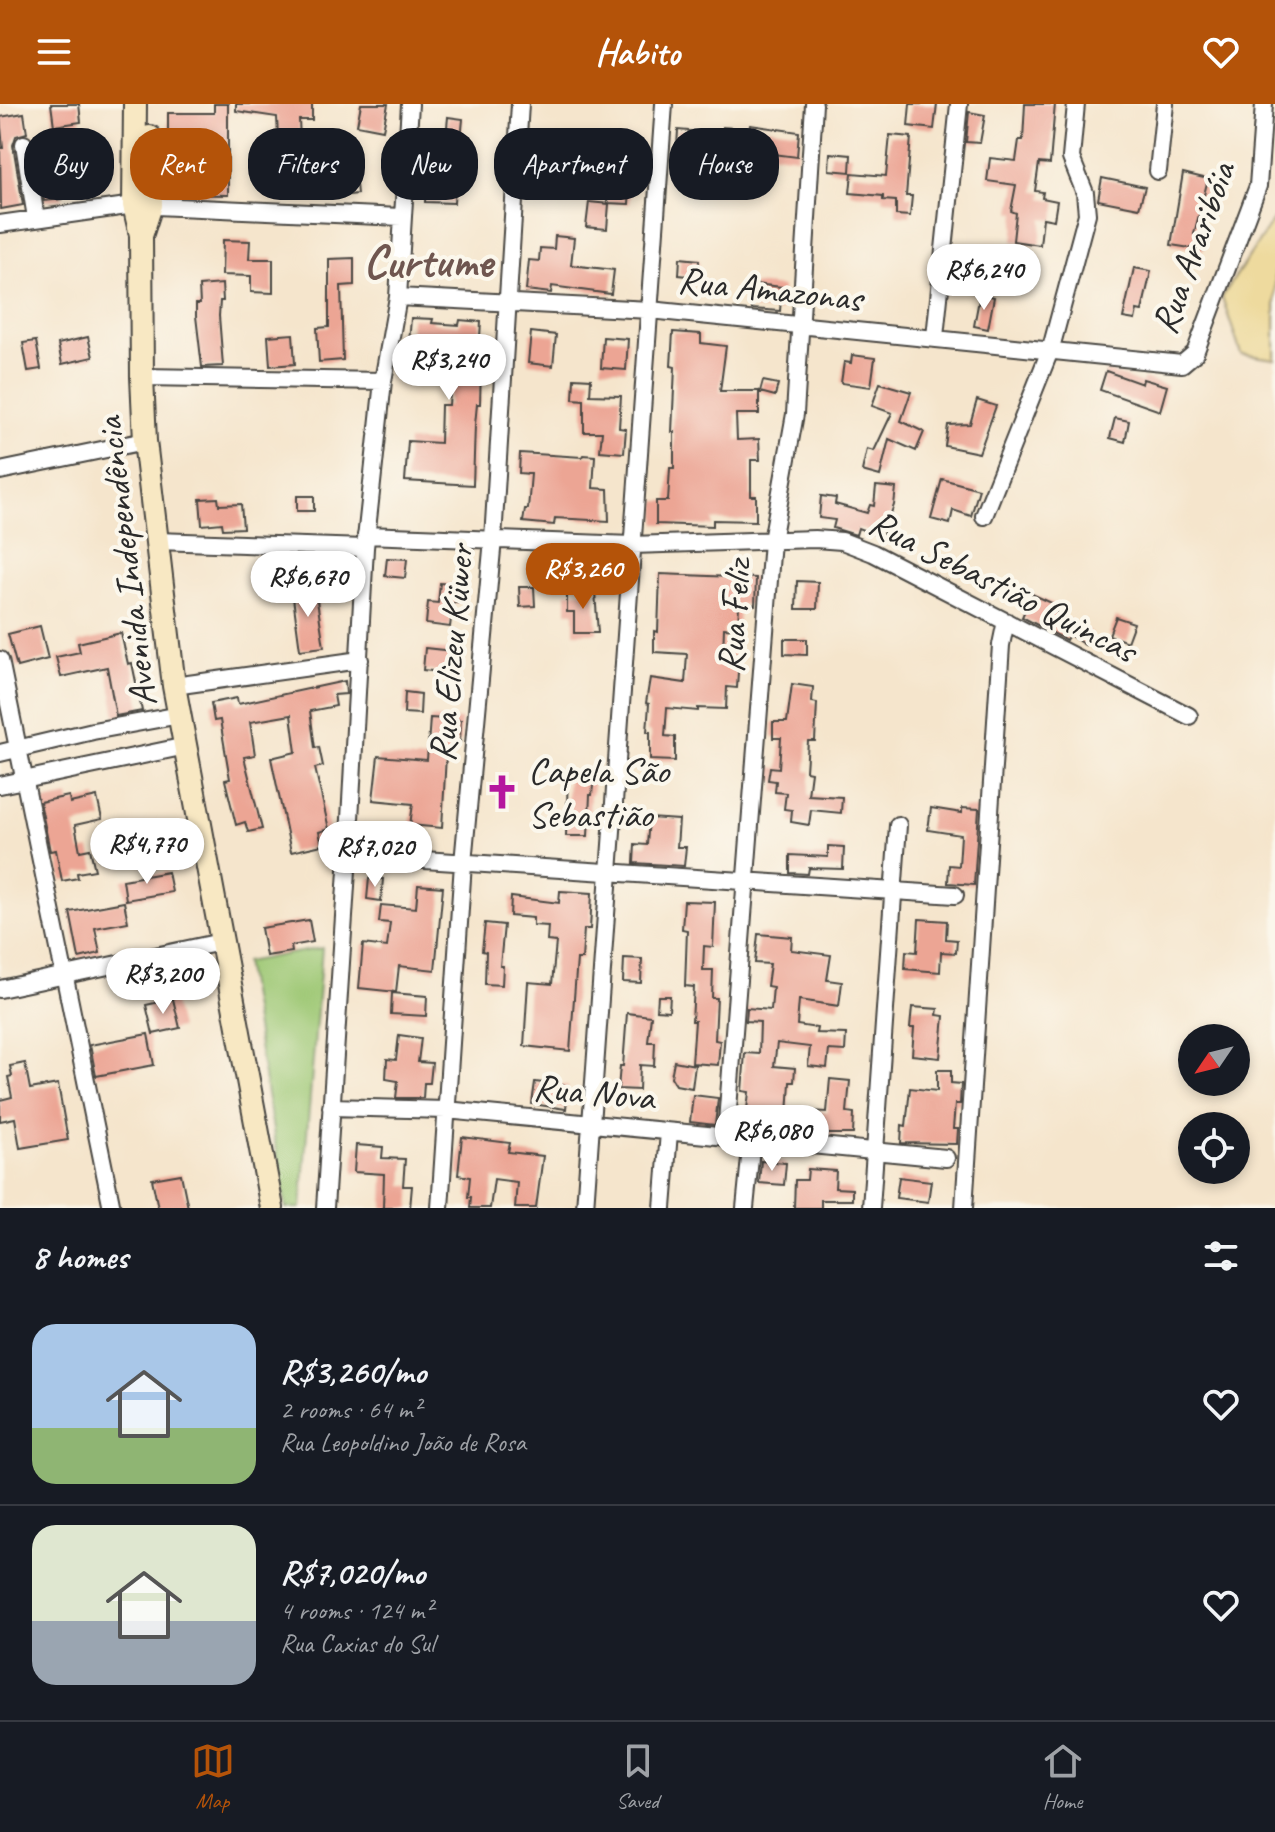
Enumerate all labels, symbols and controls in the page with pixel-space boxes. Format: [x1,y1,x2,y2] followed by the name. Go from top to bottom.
[595,29,680,75] text: Habito
[32,30,76,74] icon: menu
[1199,30,1243,74] icon: heart
[24,128,114,200] chip: Buy
[130,128,232,200] chip: Rent
[248,128,365,200] chip: Filters
[381,128,478,200] chip: New
[494,128,653,200] chip: Apartment
[669,128,779,200] chip: House
[1140,153,1247,340] street label: Rua Araribóia
[364,233,496,291] district label: Curtume
[910,244,1058,312] pin: R$6,240
[945,253,1023,286] text: R$6,240
[676,256,868,322] street label: Rua Amazonas
[375,334,523,402] pin: R$3,240
[410,343,488,376] text: R$3,240
[85,412,167,709] street label: Avenida Independência
[862,498,1147,675] street label: Rua Sebastião Quincas
[418,540,484,763] street label: Rua Elizeu Küwer
[509,543,657,611] pin: R$3,260
[234,551,382,619] pin: R$6,670
[544,552,622,585] text: R$3,260
[707,555,762,674] street label: Rua Feliz
[269,560,347,593] text: R$6,670
[528,747,672,838] place label: Capela São Sebastião
[483,773,521,811] church icon: Capela São Sebastião
[73,818,221,886] pin: R$4,770
[301,821,449,889] pin: R$7,020
[108,827,186,860] text: R$4,770
[336,830,414,863] text: R$7,020
[89,948,237,1016] pin: R$3,200
[124,957,202,990] text: R$3,200
[1178,1024,1250,1096] north arrow
[1178,1024,1250,1184] map controls
[531,1063,659,1121] street label: Rua Nova
[698,1105,846,1173] pin: R$6,080
[1178,1112,1250,1184] button: locate
[733,1114,811,1147] text: R$6,080
[1199,1234,1243,1278] icon: filters
[32,1235,128,1278] text: 8 homes
[280,1350,426,1393] text: R$3,260/mo
[96,1356,192,1452] icon: home
[1199,1382,1243,1426] icon: heart
[280,1393,421,1426] text: 2 rooms · 64 m²
[280,1426,526,1459] text: Rua Leopoldino João de Rosa
[280,1551,425,1594] text: R$7,020/mo
[96,1557,192,1653] icon: home
[1199,1583,1243,1627] icon: heart
[280,1594,432,1627] text: 4 rooms · 124 m²
[280,1627,434,1660] text: Rua Caxias do Sul
[191,1739,235,1815] tab: Map
[616,1739,660,1815] tab: Saved
[1041,1739,1085,1815] tab: Home

